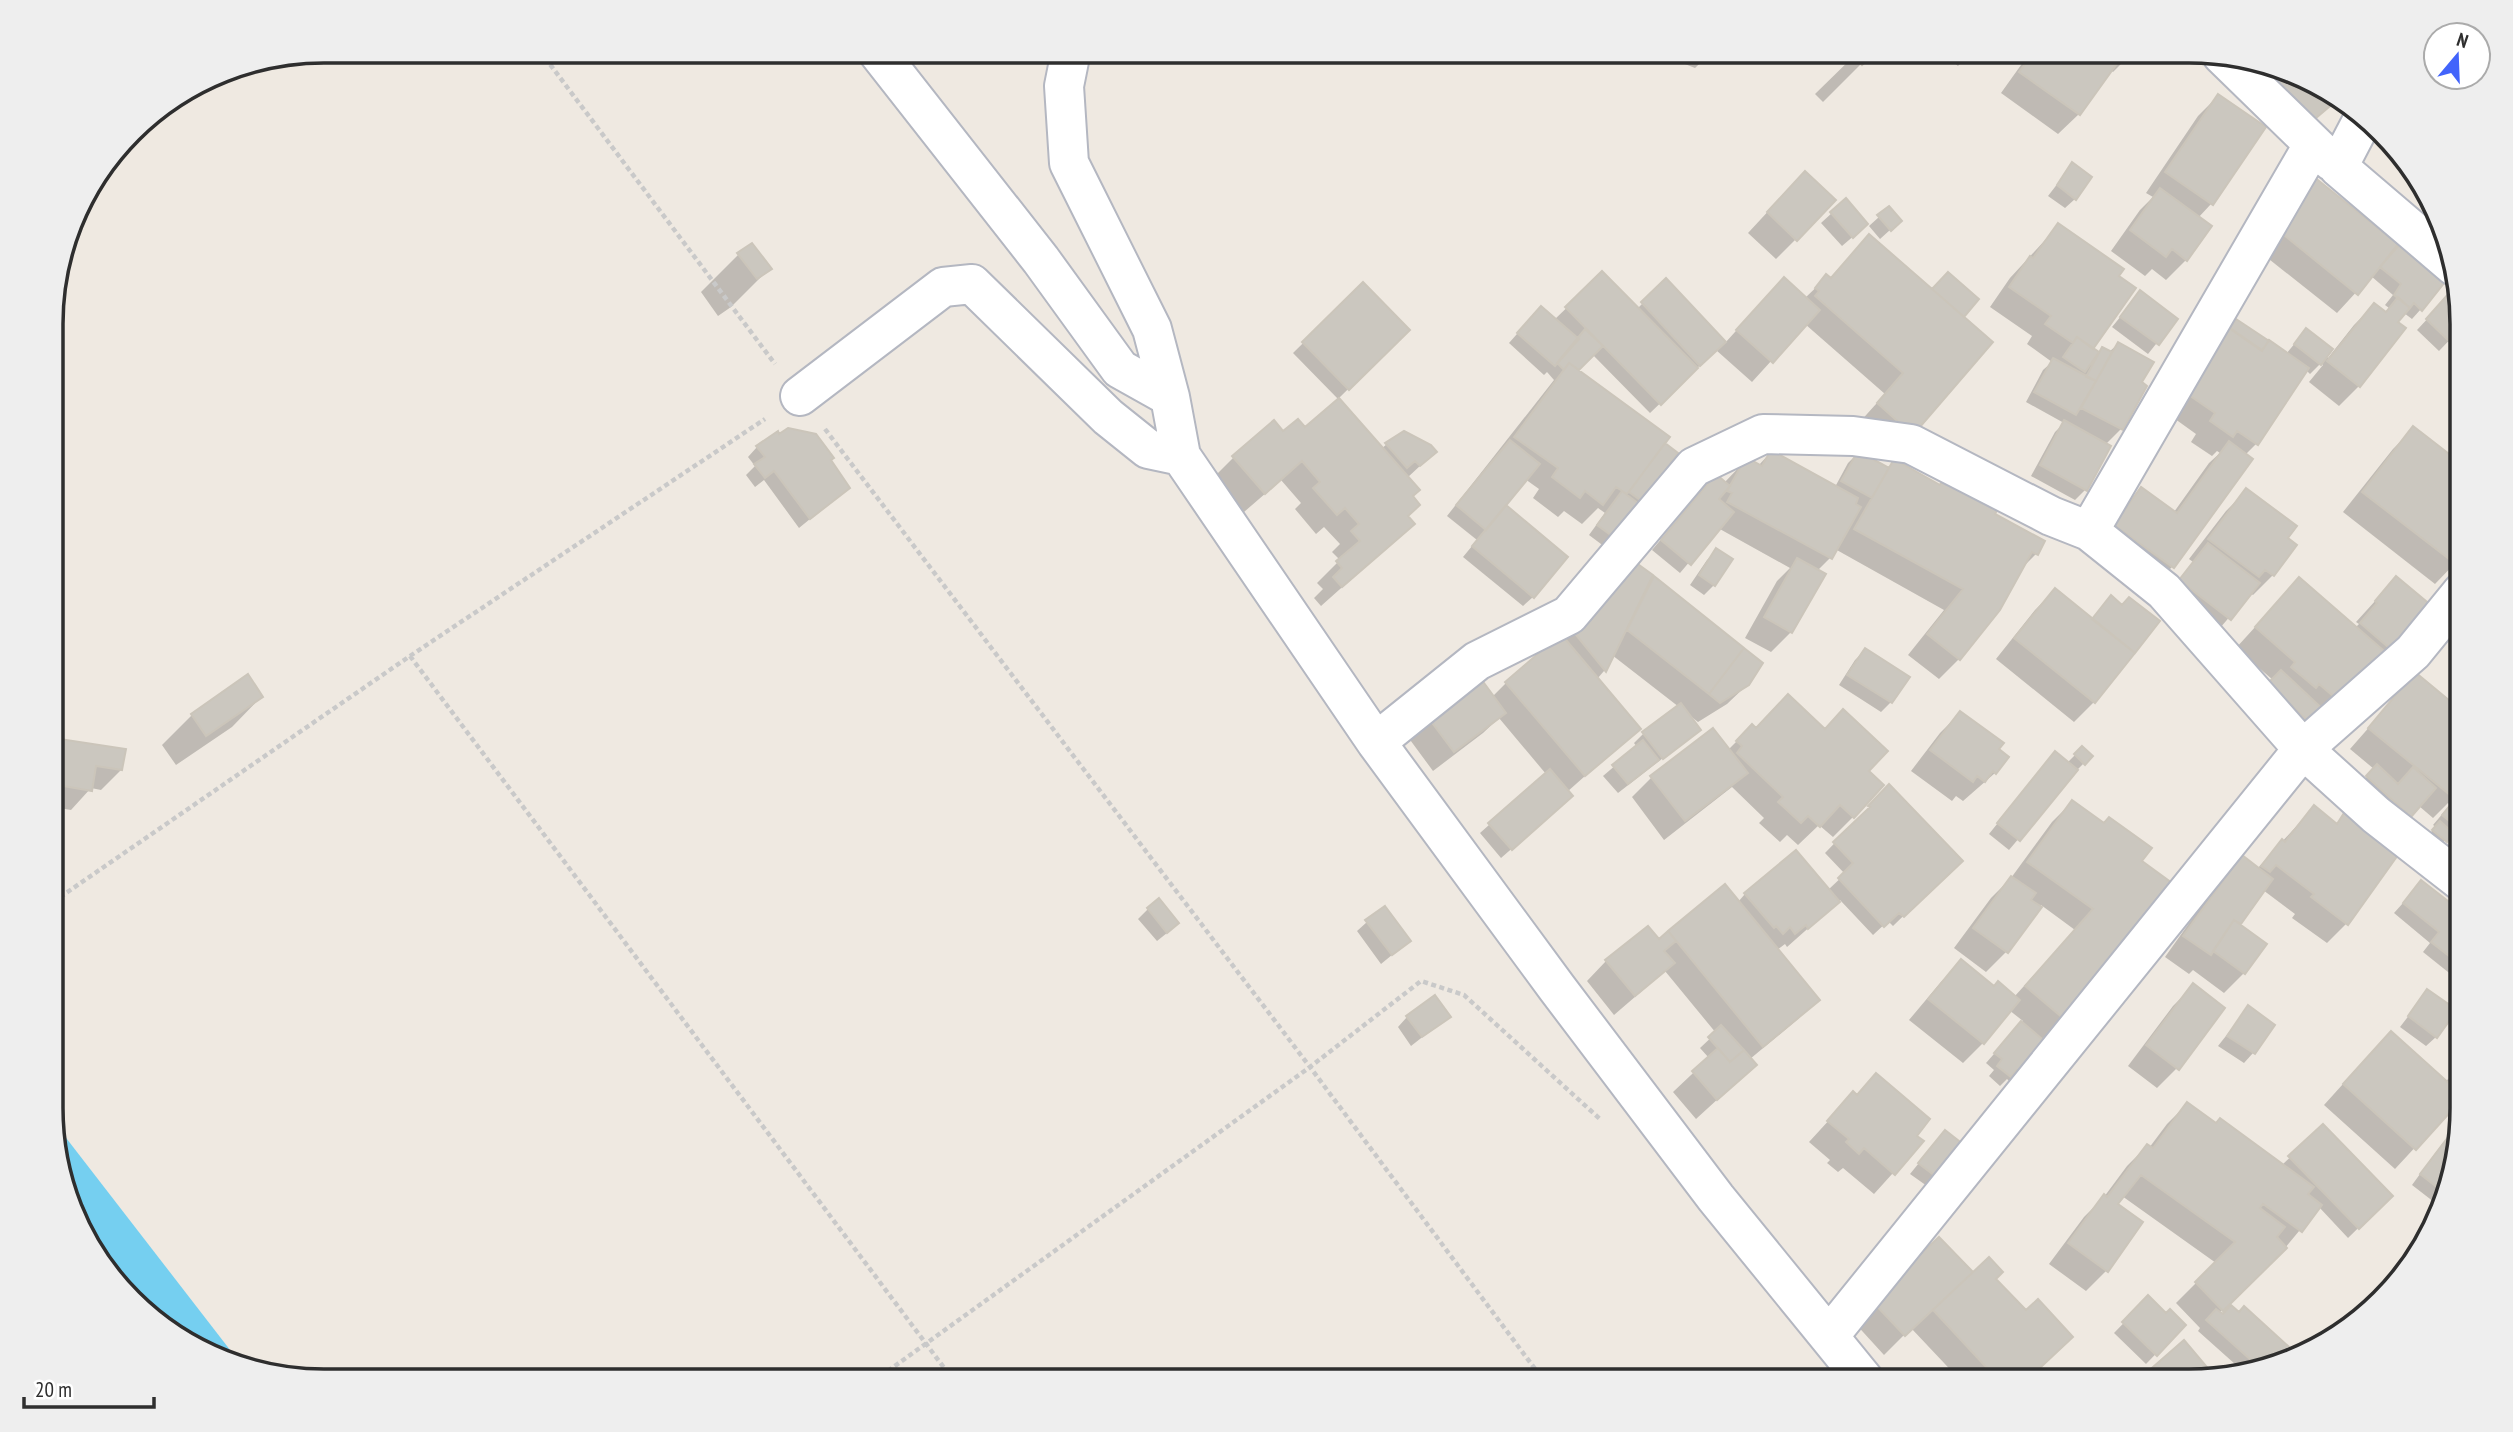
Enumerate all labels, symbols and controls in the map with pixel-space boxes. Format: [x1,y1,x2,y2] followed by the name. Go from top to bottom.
[2422,21,2492,91] north arrow
[2454,27,2471,53] text: N
[24,1366,154,1410] scale bar
[35,1376,72,1403] text: 20 m

